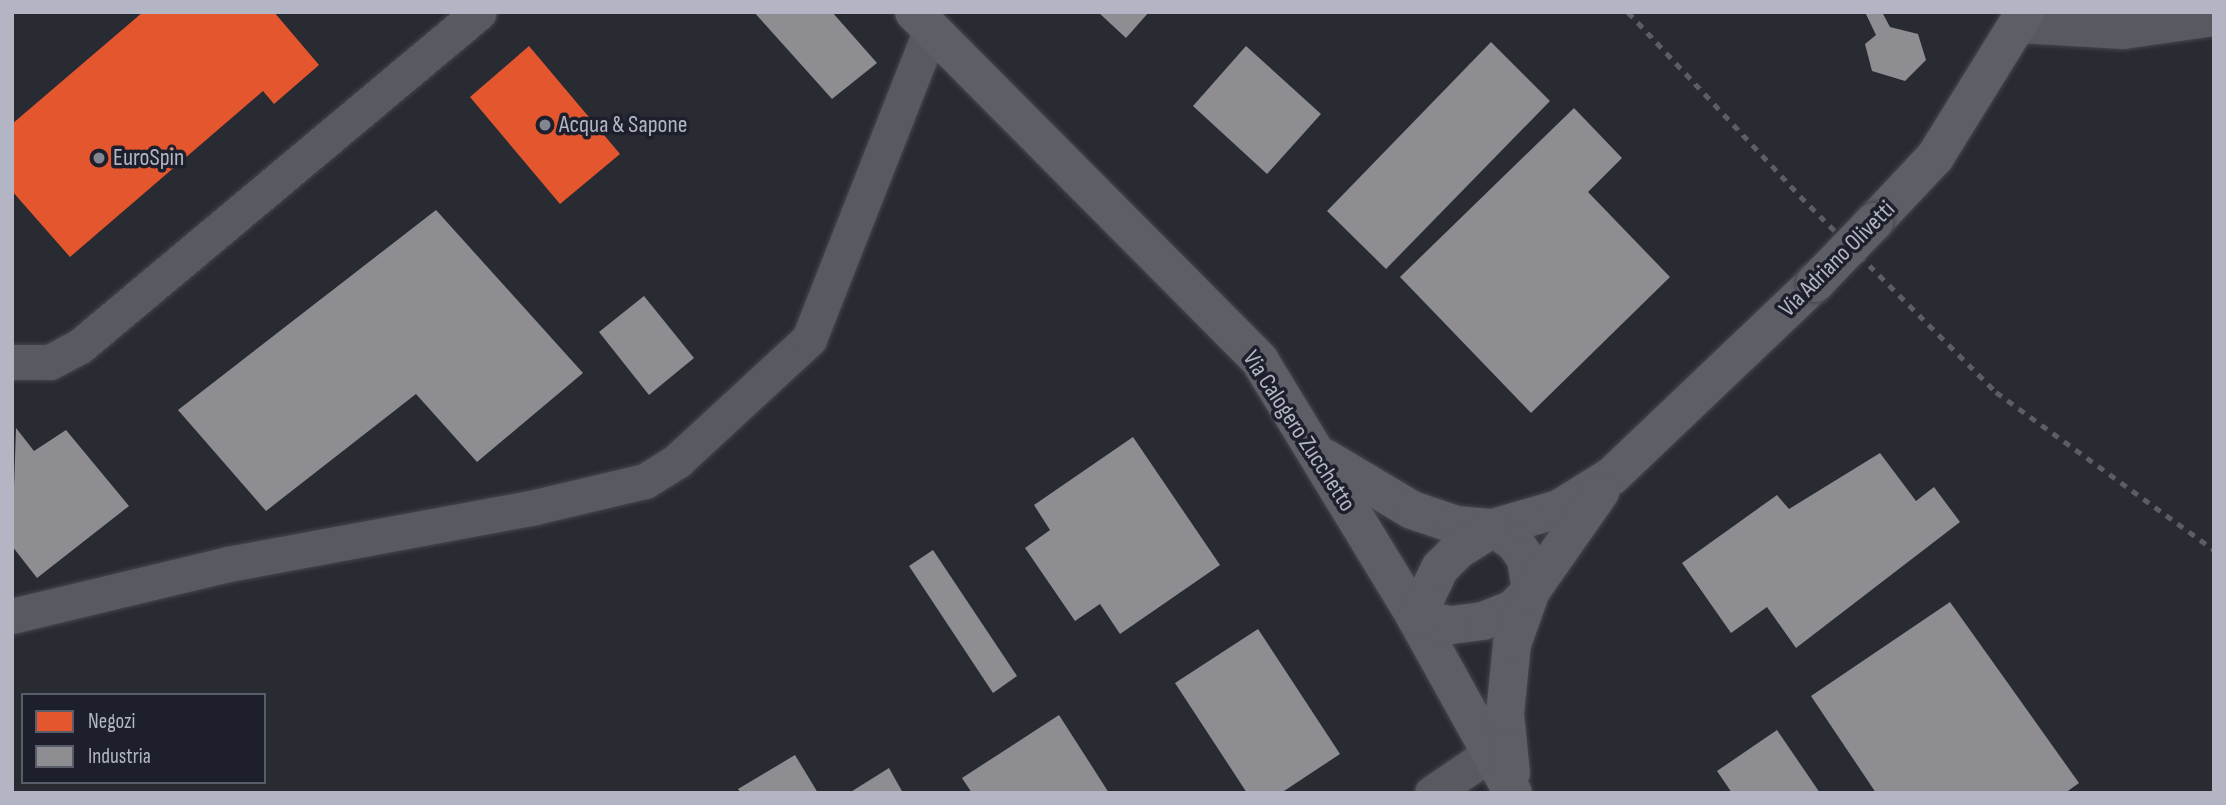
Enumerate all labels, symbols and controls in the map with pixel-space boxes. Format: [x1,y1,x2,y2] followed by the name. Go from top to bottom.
[559,111,687,139] place label: Acqua & Sapone
[537,117,553,133] marker: Acqua & Sapone
[113,144,184,172] place label: EuroSpin
[91,150,107,166] marker: EuroSpin
[1773,195,1901,323] street label: Via Adriano Olivetti
[1236,345,1362,517] street label: Via Calogero Zucchetto
[21,693,266,784] legend
[88,709,135,734] text: Negozi
[88,744,151,769] text: Industria

